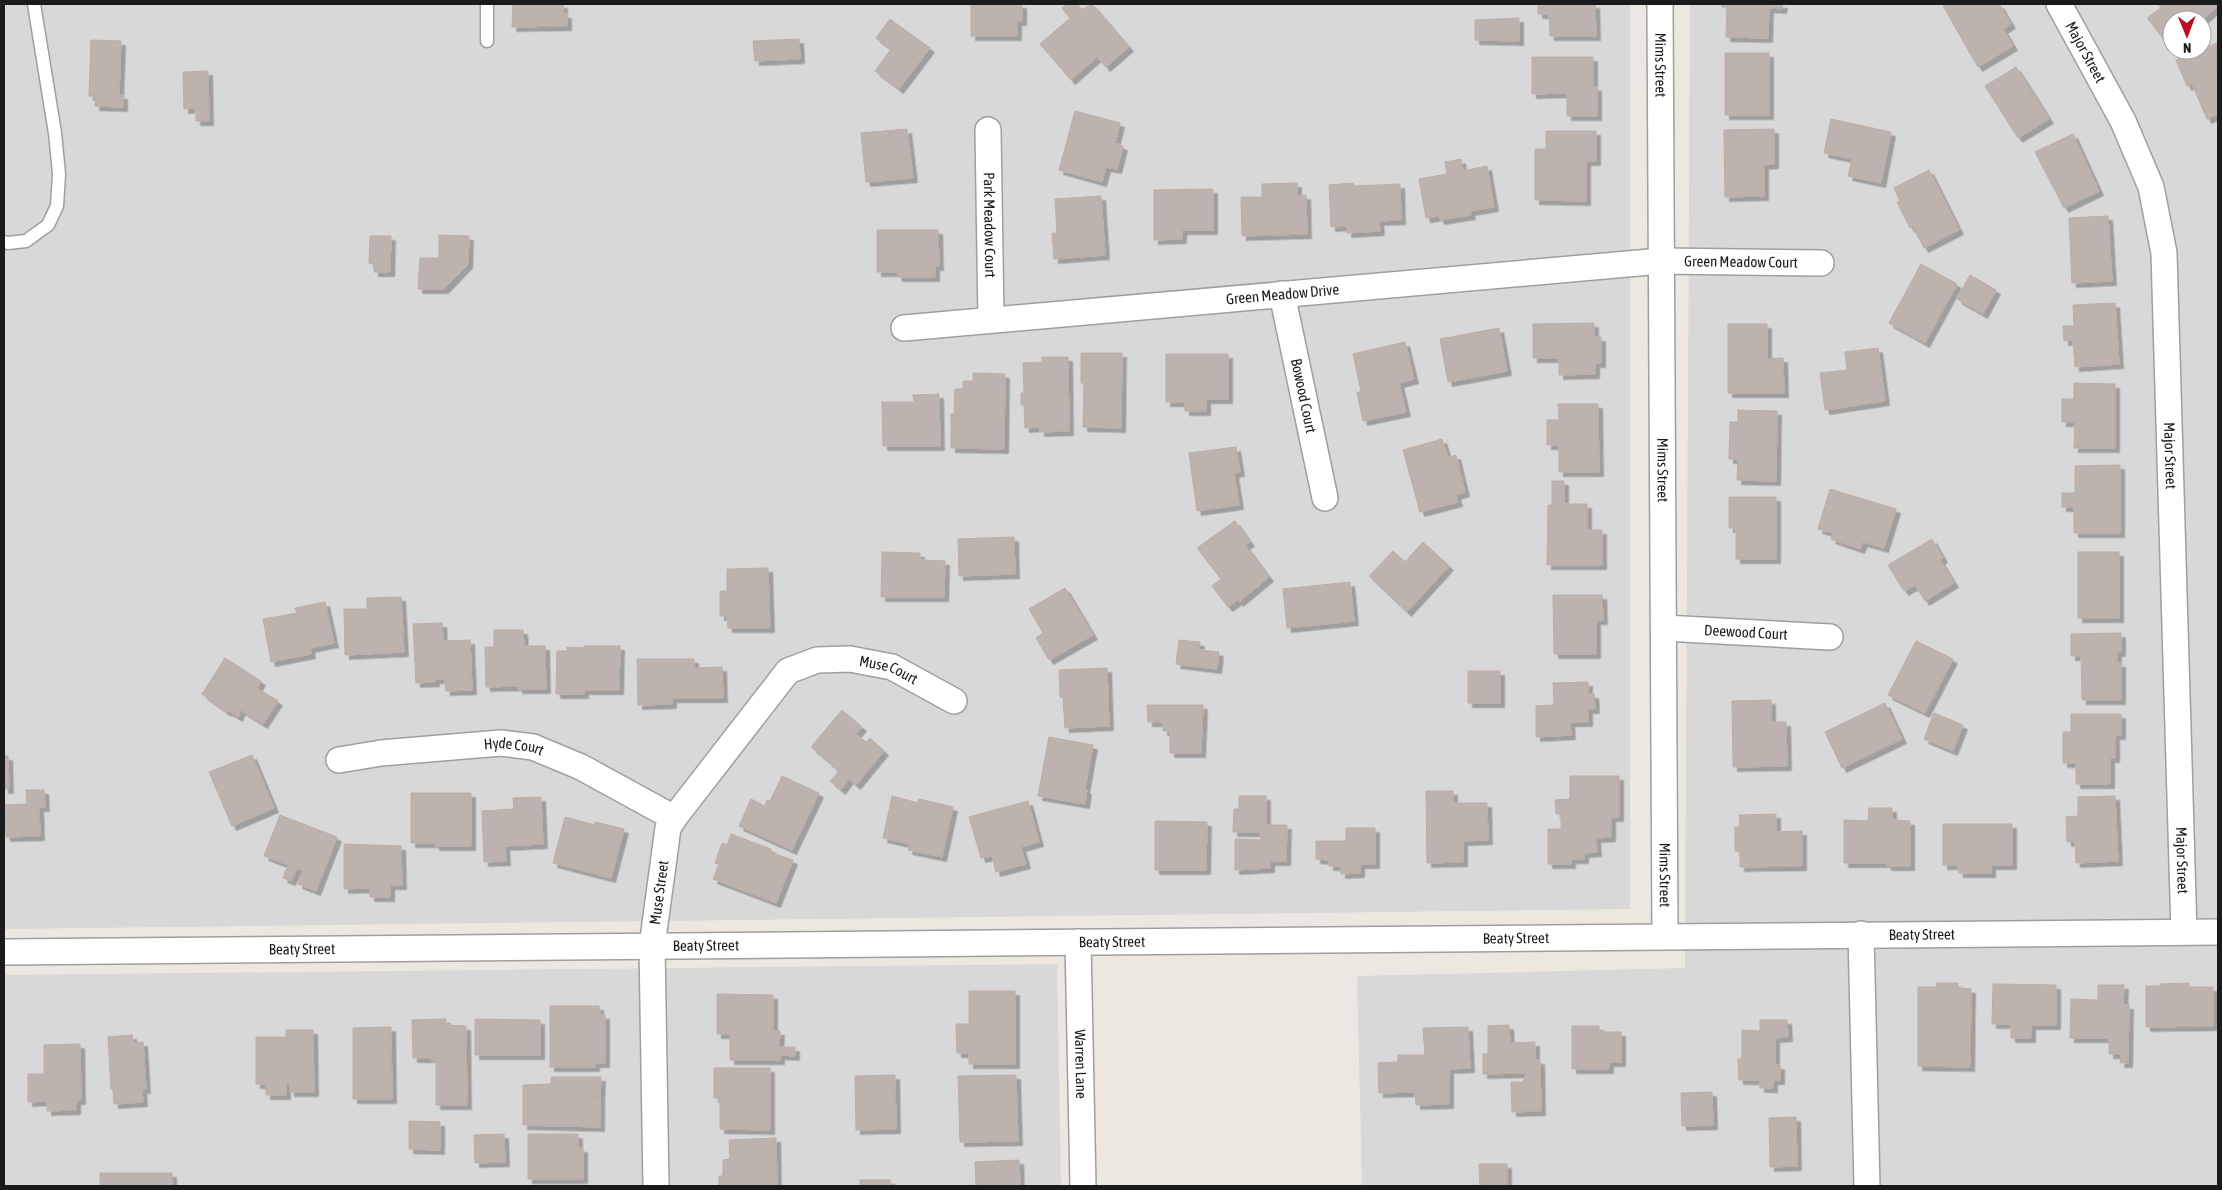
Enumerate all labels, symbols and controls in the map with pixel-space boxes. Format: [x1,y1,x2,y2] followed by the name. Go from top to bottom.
[2162,10,2212,60] north arrow
[2062,19,2109,85] street label: Major Street
[1652,33,1670,97] street label: Mims Street
[2183,40,2191,56] text: N
[981,172,999,278] street label: Park Meadow Court
[1684,252,1798,271] street label: Green Meadow Court
[1225,281,1340,307] street label: Green Meadow Drive
[1288,357,1320,435] street label: Bowood Court
[2161,422,2180,489] street label: Major Street
[1654,438,1672,502] street label: Mims Street
[1704,621,1788,643] street label: Deewood Court
[858,652,921,687] street label: Muse Court
[483,734,547,759] street label: Hyde Court
[2173,827,2192,894] street label: Major Street
[1656,843,1674,907] street label: Mims Street
[646,859,672,926] street label: Muse Street
[1889,925,1955,943] street label: Beaty Street
[1483,929,1549,947] street label: Beaty Street
[1079,933,1145,950] street label: Beaty Street
[673,936,739,954] street label: Beaty Street
[269,940,335,958] street label: Beaty Street
[1072,1029,1090,1099] street label: Warren Lane

